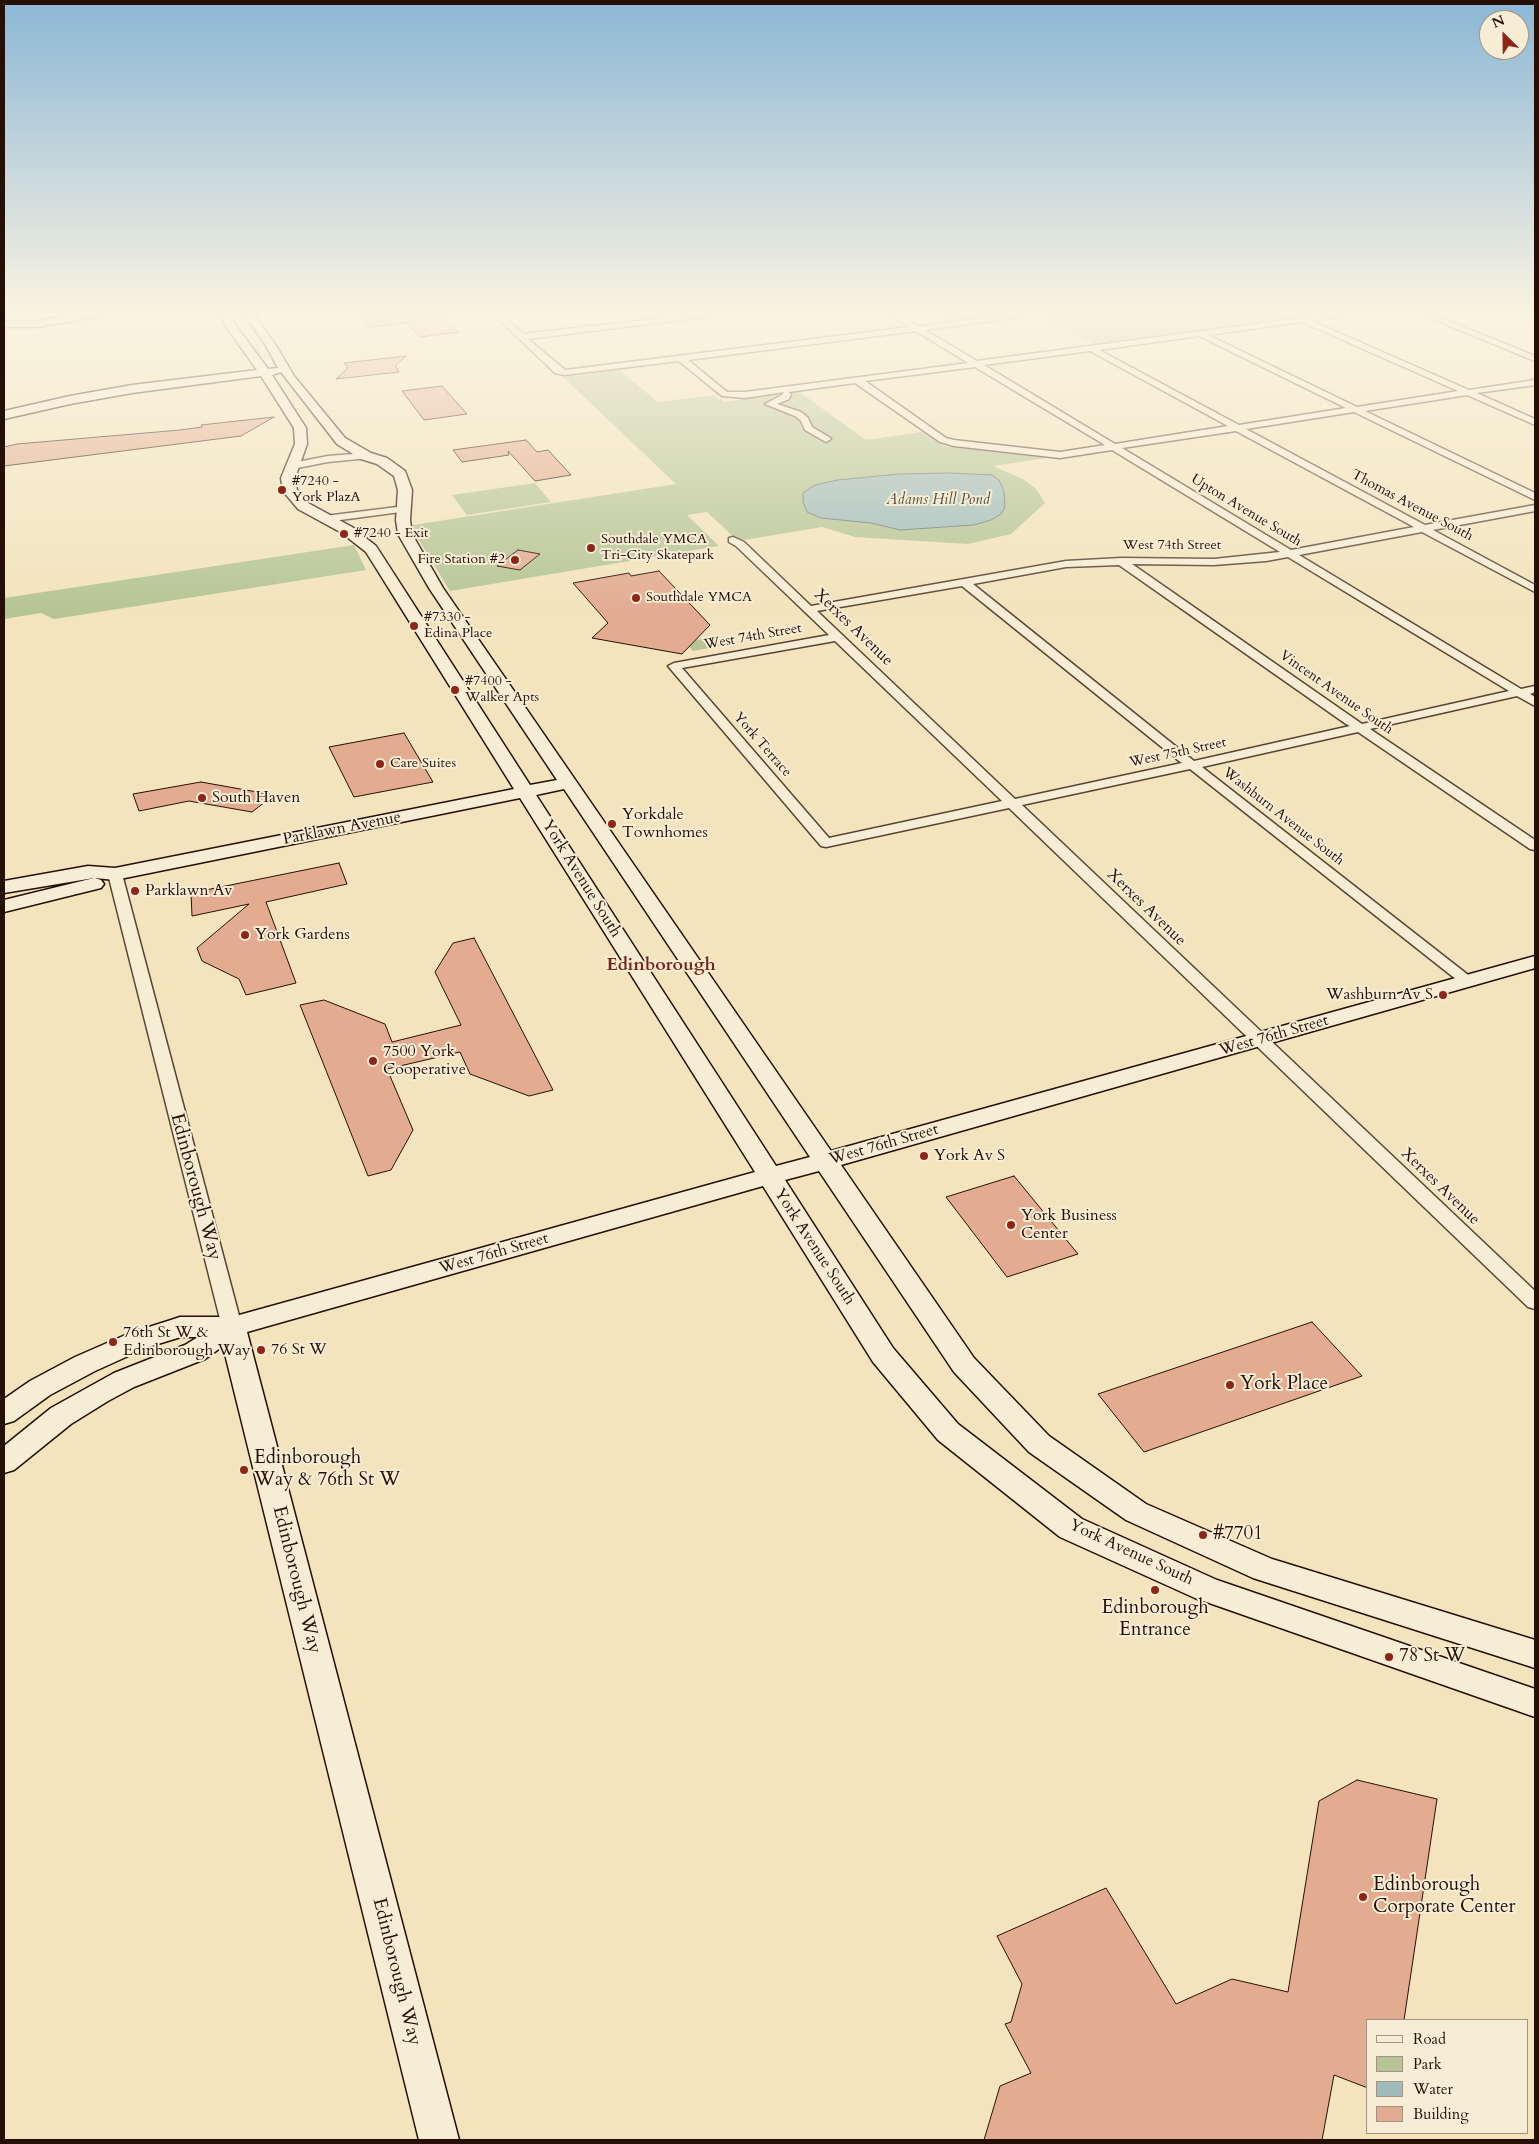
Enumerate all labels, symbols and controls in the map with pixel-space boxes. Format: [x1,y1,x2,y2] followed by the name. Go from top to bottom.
[1479,10,1529,60] north arrow
[1489,11,1508,33] text: N
[1348,467,1476,545] street label: Thomas Avenue South
[1188,471,1304,551] street label: Upton Avenue South
[292,474,360,507] place label: #7240 - York PlazA
[276,484,288,496] marker: #7240 - York PlazA
[886,492,990,510] water label: Adams Hill Pond
[354,526,429,542] place label: #7240 - Exit
[338,528,350,540] marker: #7240 - Exit
[601,532,714,564] place label: Southdale YMCA Tri-City Skatepark
[1123,538,1221,554] street label: West 74th Street
[585,542,597,554] marker: Southdale YMCA Tri-City Skatepark
[417,552,505,568] place label: Fire Station #2
[509,554,521,566] marker: Fire Station #2
[809,586,897,670] street label: Xerxes Avenue
[646,590,752,606] place label: Southdale YMCA
[630,592,642,604] marker: Southdale YMCA
[424,610,492,642] place label: #7330 - Edina Place
[408,620,420,632] marker: #7330 - Edina Place
[703,620,803,654] street label: West 74th Street
[1276,648,1396,738] street label: Vincent Avenue South
[465,674,539,706] place label: #7400 - Walker Apts
[449,684,461,696] marker: #7400 - Walker Apts
[729,709,795,781] street label: York Terrace
[1128,735,1228,771] street label: West 75th Street
[390,756,456,772] place label: Care Suites
[374,758,386,770] marker: Care Suites
[1219,764,1347,870] street label: Washburn Avenue South
[212,788,300,808] place label: South Haven
[196,792,208,804] marker: South Haven
[622,805,708,843] place label: Yorkdale Townhomes
[281,808,403,850] street label: Parklawn Avenue
[537,817,625,941] street label: York Avenue South
[606,818,618,830] marker: Yorkdale Townhomes
[1102,866,1190,950] street label: Xerxes Avenue
[145,881,232,901] place label: Parklawn Av
[129,885,141,897] marker: Parklawn Av
[255,925,350,945] place label: York Gardens
[239,929,251,941] marker: York Gardens
[606,955,716,977] district label: Edinborough
[1326,985,1433,1005] place label: Washburn Av S
[1437,989,1449,1001] marker: Washburn Av S
[1217,1011,1331,1061] street label: West 76th Street
[383,1042,466,1080] place label: 7500 York Cooperative
[367,1055,379,1067] marker: 7500 York Cooperative
[164,1111,226,1263] street label: Edinborough Way
[827,1120,941,1170] street label: West 76th Street
[1396,1145,1484,1229] street label: Xerxes Avenue
[934,1146,1005,1166] place label: York Av S
[918,1150,930,1162] marker: York Av S
[769,1185,859,1309] street label: York Avenue South
[1021,1206,1117,1244] place label: York Business Center
[1005,1219,1017,1231] marker: York Business Center
[437,1229,551,1279] street label: West 76th Street
[123,1323,251,1361] place label: 76th St W & Edinborough Way
[107,1336,119,1348] marker: 76th St W & Edinborough Way
[271,1340,327,1360] place label: 76 St W
[255,1344,267,1356] marker: 76 St W
[1240,1374,1328,1396] place label: York Place
[1224,1379,1236,1391] marker: York Place
[254,1448,400,1492] place label: Edinborough Way & 76th St W
[238,1464,250,1476] marker: Edinborough Way & 76th St W
[267,1504,325,1656] street label: Edinborough Way
[1066,1516,1196,1590] street label: York Avenue South
[1213,1524,1263,1546] place label: #7701
[1197,1529,1209,1541] marker: #7701
[1149,1584,1161,1596] marker: Edinborough Entrance
[1101,1598,1209,1642] place label: Edinborough Entrance
[1399,1646,1465,1668] place label: 78 St W
[1383,1651,1395,1663] marker: 78 St W
[1373,1875,1516,1919] place label: Edinborough Corporate Center
[1357,1891,1369,1903] marker: Edinborough Corporate Center
[367,1896,425,2048] street label: Edinborough Way
[1366,2019,1529,2134] legend
[1413,2029,1446,2049] text: Road
[1413,2054,1442,2074] text: Park
[1413,2079,1453,2099] text: Water
[1413,2104,1469,2124] text: Building

